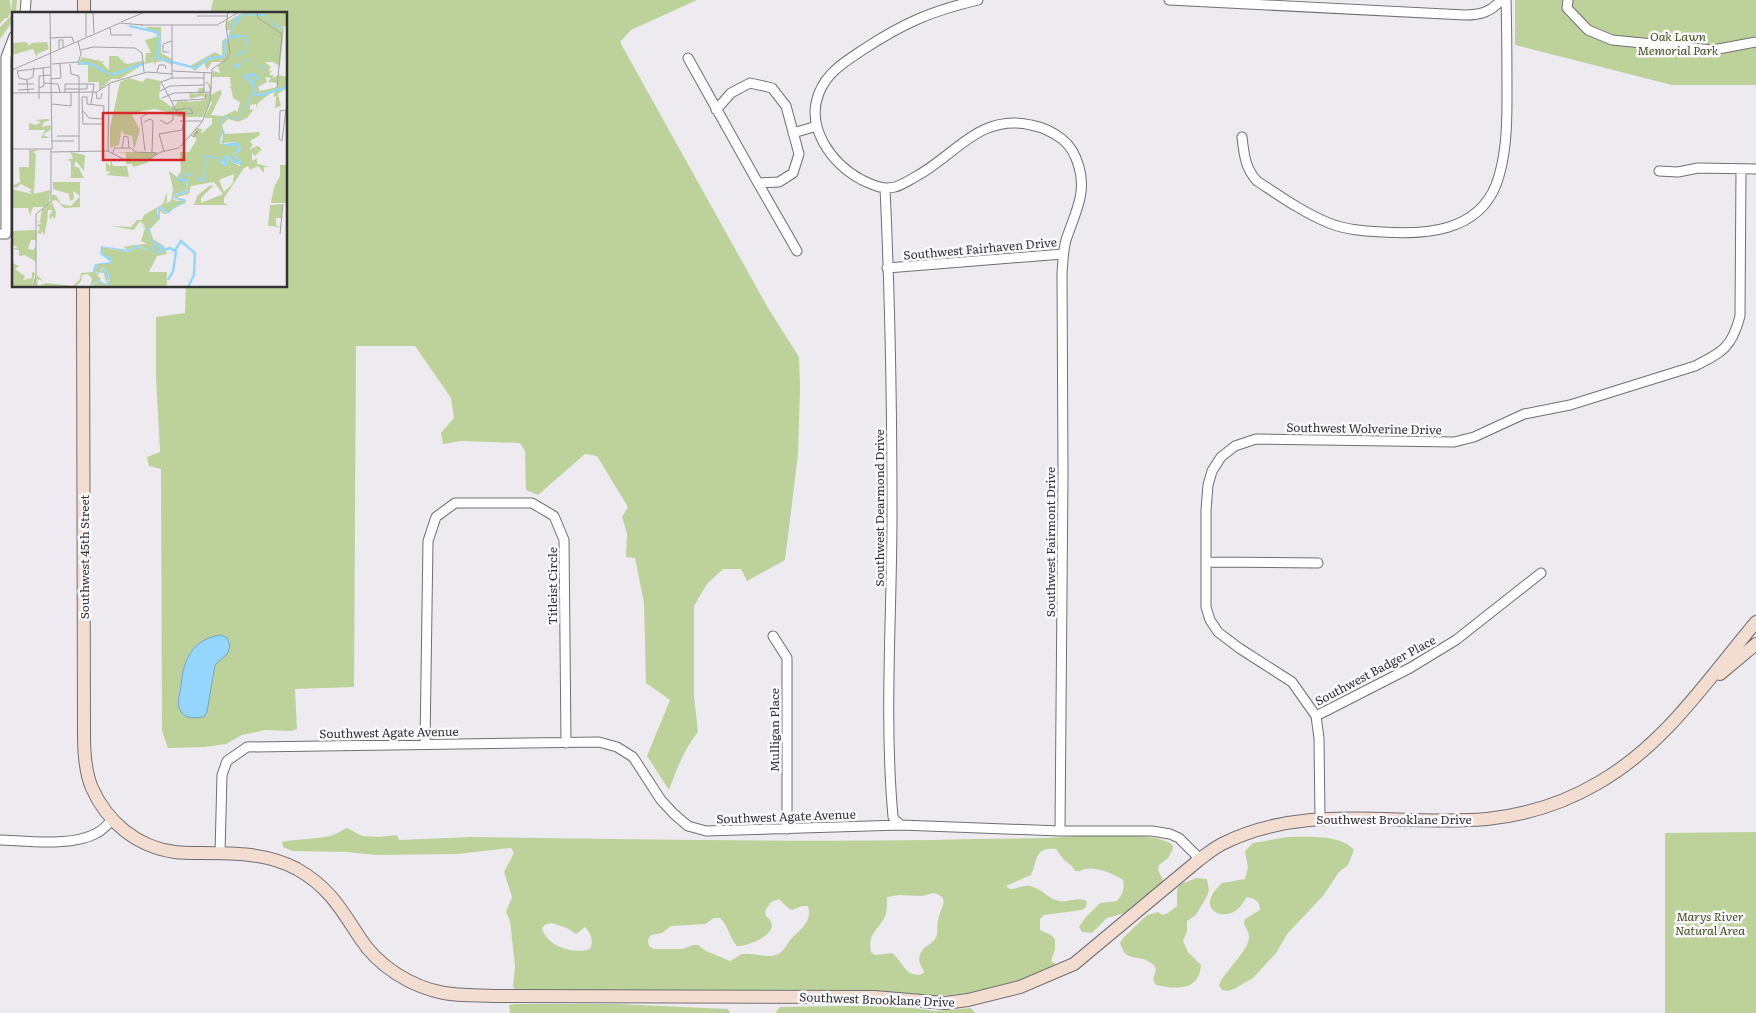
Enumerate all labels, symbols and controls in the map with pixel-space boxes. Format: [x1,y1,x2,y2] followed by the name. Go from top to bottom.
[12,12,288,288] inset map
[1638,27,1719,59] park label: Oak Lawn Memorial Park
[903,232,1057,264] street label: Southwest Fairhaven Drive
[1286,418,1442,438] street label: Southwest Wolverine Drive
[870,429,888,587] street label: Southwest Dearmond Drive
[1041,467,1059,617] street label: Southwest Fairmont Drive
[75,494,93,619] street label: Southwest 45th Street
[543,547,561,625] street label: Titleist Circle
[1311,630,1439,710] street label: Southwest Badger Place
[765,688,783,772] street label: Mulligan Place
[319,722,459,742] street label: Southwest Agate Avenue
[716,805,856,827] street label: Southwest Agate Avenue
[1316,810,1472,828] street label: Southwest Brooklane Drive
[1675,907,1745,939] park label: Marys River Natural Area
[799,987,955,1011] street label: Southwest Brooklane Drive

